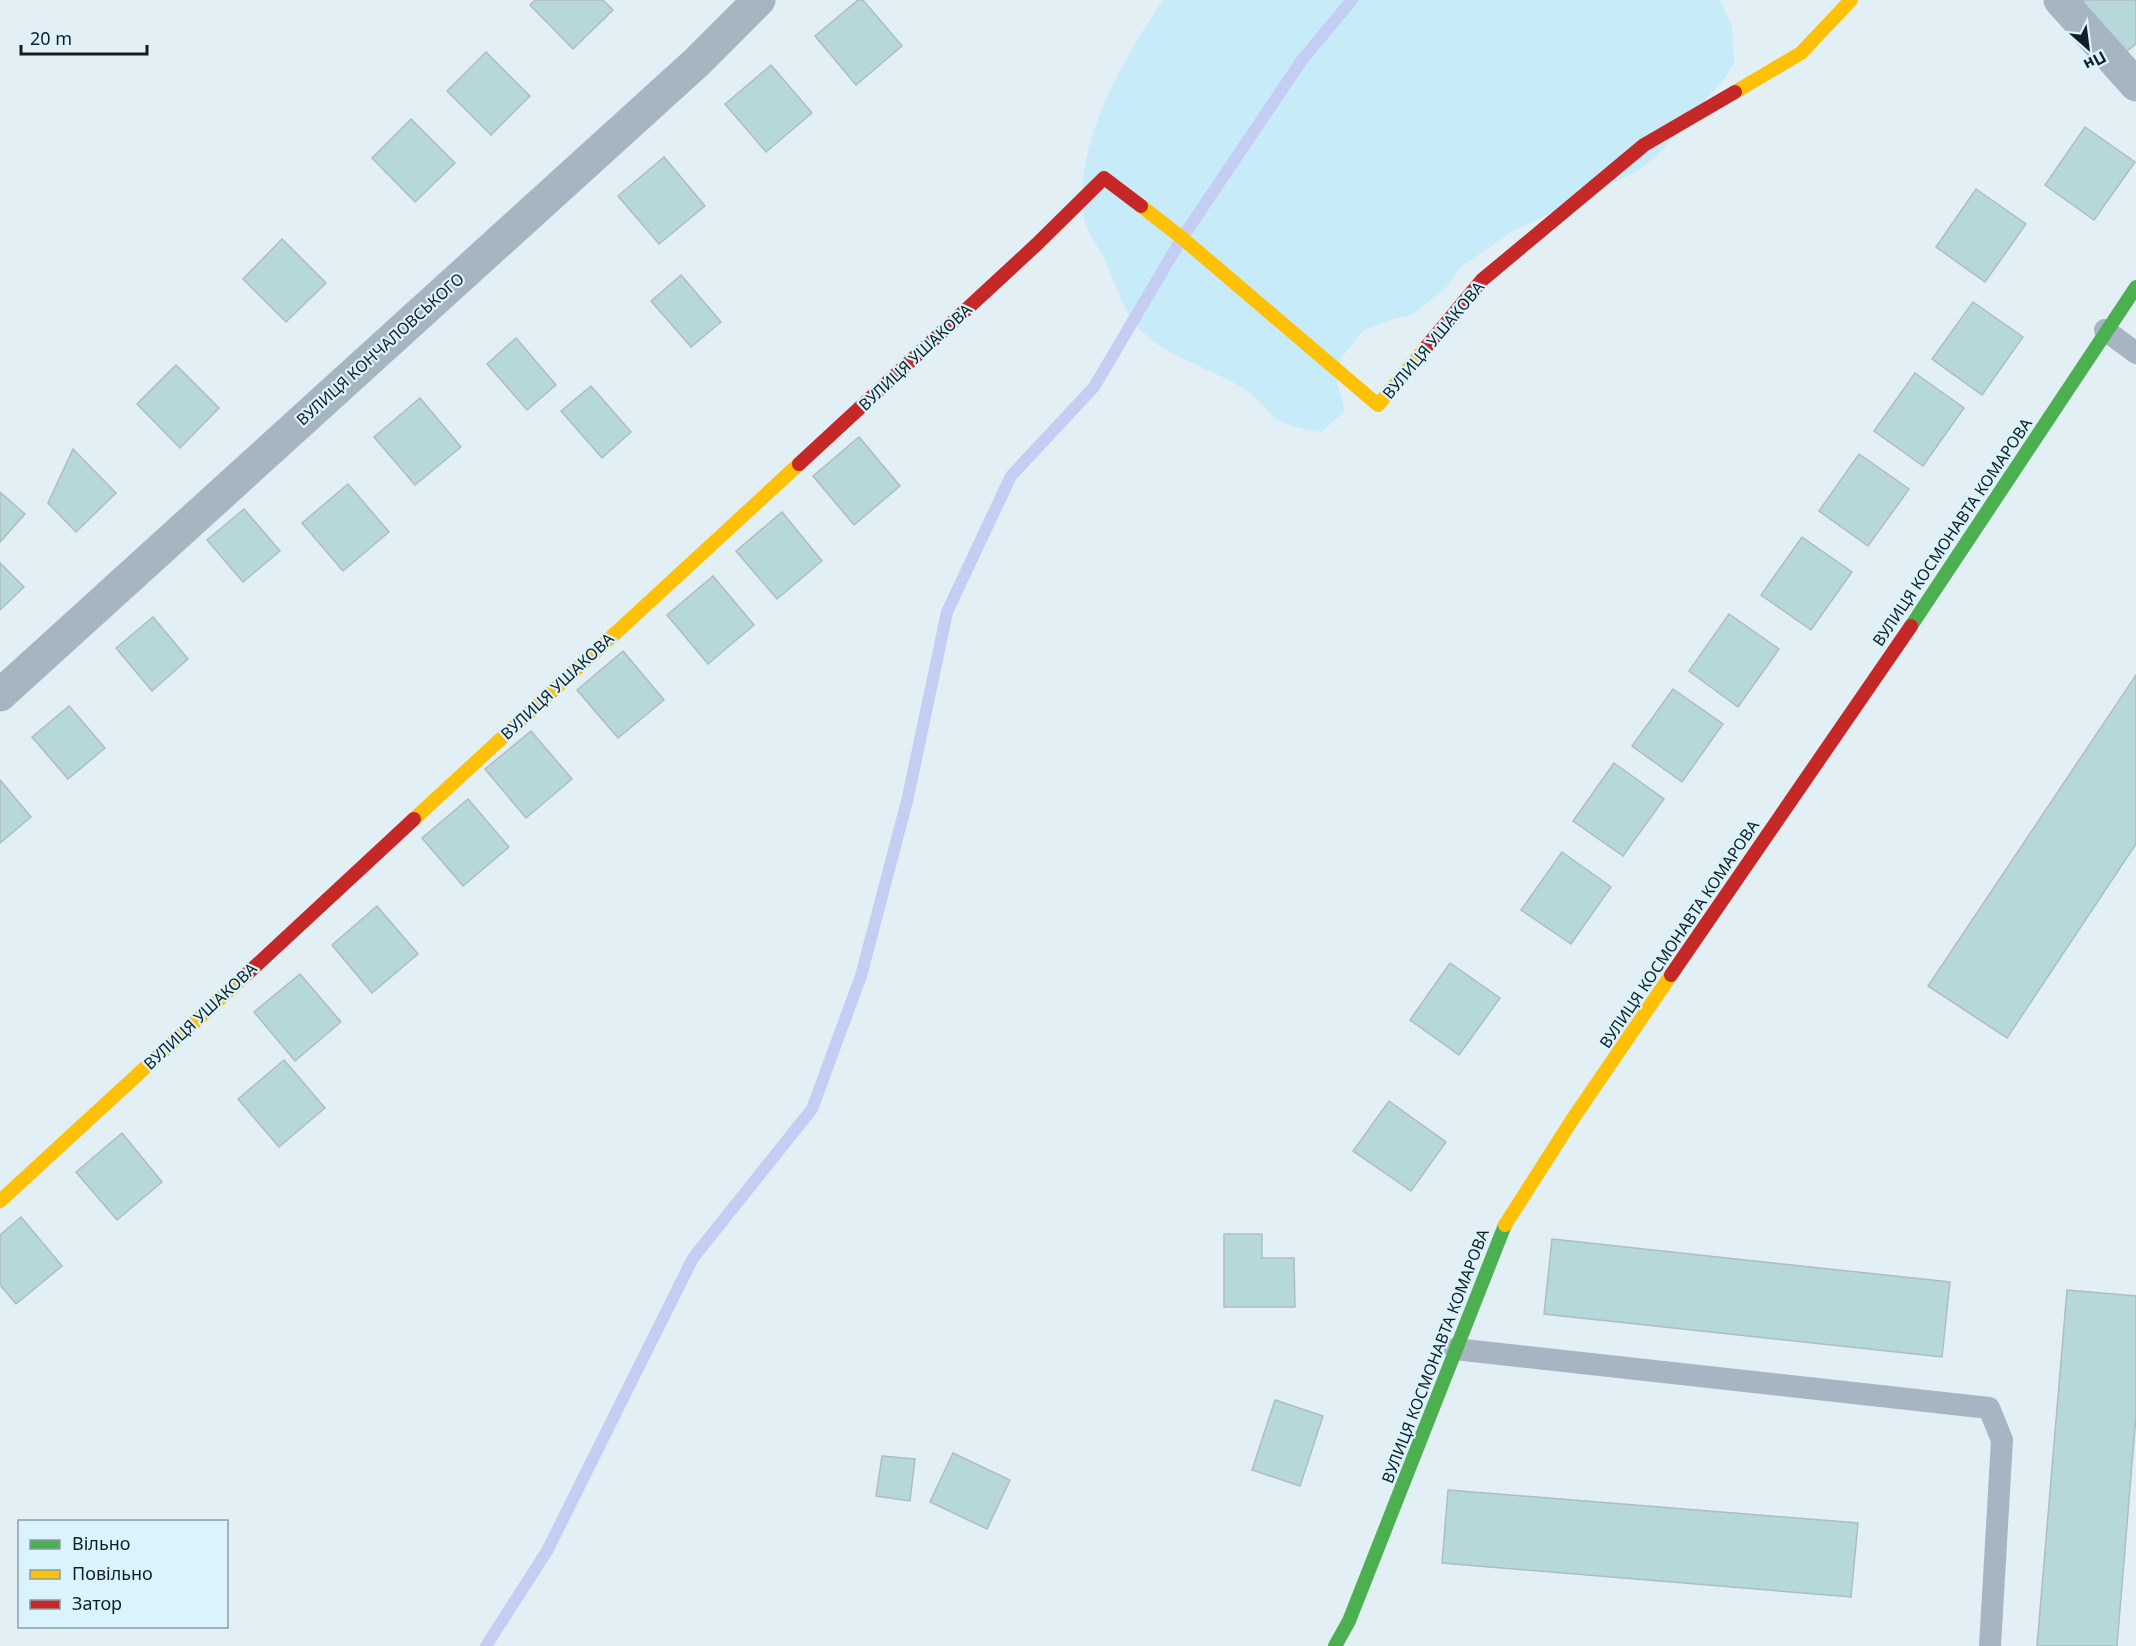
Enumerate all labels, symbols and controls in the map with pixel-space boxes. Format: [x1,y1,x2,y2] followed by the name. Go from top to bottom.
[21,18,147,56] scale bar
[2058,18,2118,78] north arrow
[30,26,72,50] text: 20 m
[2080,46,2110,76] text: Пн
[291,268,469,430] street label: ВУЛИЦЯ КОНЧАЛОВСЬКОГО
[1377,276,1489,404] street label: ВУЛИЦЯ УШАКОВА
[854,298,977,415] street label: ВУЛИЦЯ УШАКОВА
[1867,413,2037,650] street label: ВУЛИЦЯ КОСМОНАВТА КОМАРОВА
[496,627,619,744] street label: ВУЛИЦЯ УШАКОВА
[1594,815,1764,1052] street label: ВУЛИЦЯ КОСМОНАВТА КОМАРОВА
[139,957,262,1074] street label: ВУЛИЦЯ УШАКОВА
[1376,1225,1494,1486] street label: ВУЛИЦЯ КОСМОНАВТА КОМАРОВА
[18,1520,228,1628] legend
[72,1531,130,1555] text: Вільно
[72,1561,153,1585] text: Повільно
[72,1591,122,1615] text: Затор

